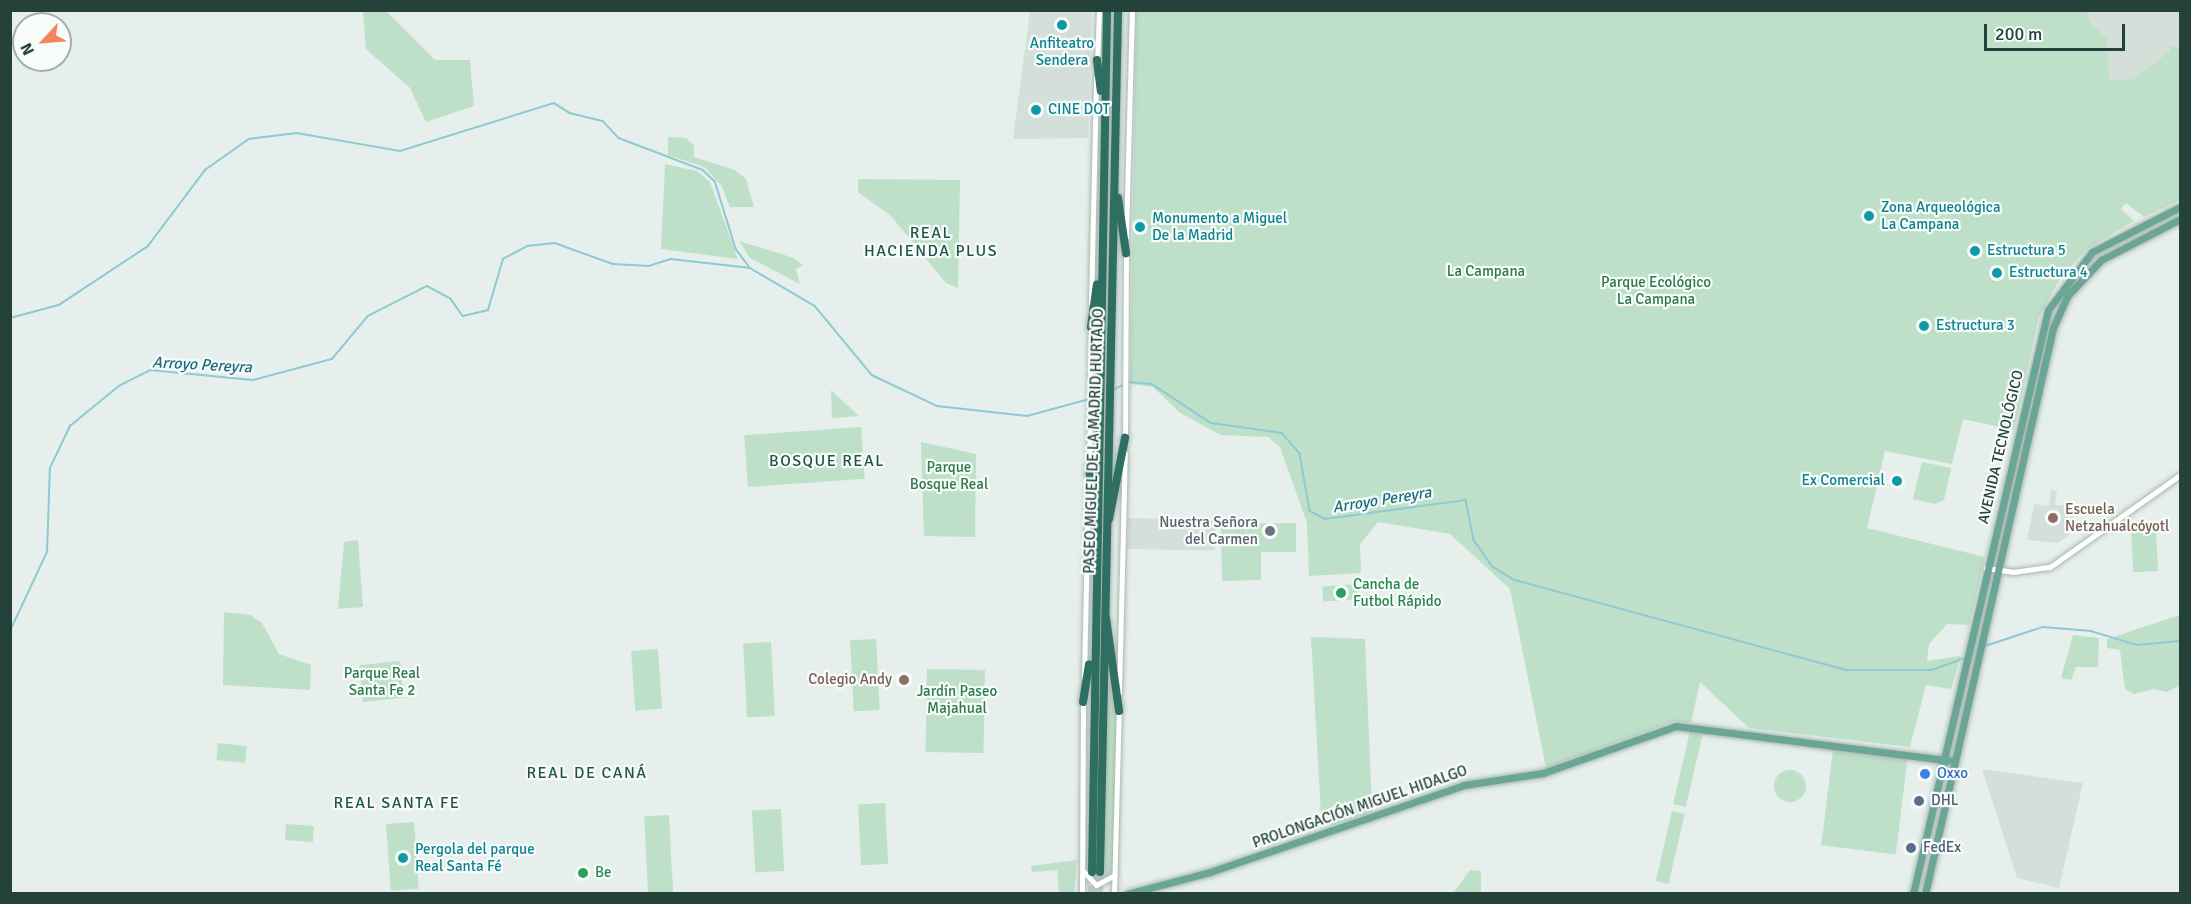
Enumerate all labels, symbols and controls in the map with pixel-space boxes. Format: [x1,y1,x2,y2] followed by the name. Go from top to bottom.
[12,12,72,72] north arrow
[1987,12,2128,50] scale bar
[1055,18,1069,32] marker: Anfiteatro Sendera
[1995,23,2042,45] text: 200 m
[1030,34,1094,69] place label: Anfiteatro Sendera
[16,40,39,58] text: N
[1048,101,1110,119] place label: CINE DOT
[1029,103,1043,117] marker: CINE DOT
[1881,198,2001,233] place label: Zona Arqueológica La Campana
[1152,209,1287,244] place label: Monumento a Miguel De la Madrid
[1862,209,1876,223] marker: Zona Arqueológica La Campana
[1133,220,1147,234] marker: Monumento a Miguel De la Madrid
[864,223,998,261] district label: REAL HACIENDA PLUS
[1987,242,2066,260] place label: Estructura 5
[1968,244,1982,258] marker: Estructura 5
[1447,263,1525,281] park label: La Campana
[2009,264,2088,282] place label: Estructura 4
[1990,266,2004,280] marker: Estructura 4
[1601,273,1711,308] park label: Parque Ecológico La Campana
[1080,308,1108,574] street label: PASEO MIGUEL DE LA MADRID HURTADO
[1936,317,2015,335] place label: Estructura 3
[1917,319,1931,333] marker: Estructura 3
[152,353,252,377] water label: Arroyo Pereyra
[1975,368,2027,526] street label: AVENIDA TECNOLÓGICO
[769,451,885,471] district label: BOSQUE REAL
[910,458,988,493] park label: Parque Bosque Real
[1802,472,1885,490] place label: Ex Comercial
[1890,474,1904,488] marker: Ex Comercial
[1331,483,1433,517] water label: Arroyo Pereyra
[2065,500,2169,535] place label: Escuela Netzahualcóyotl
[2046,511,2060,525] marker: Escuela Netzahualcóyotl
[1159,513,1258,548] place label: Nuestra Señora del Carmen
[1263,524,1277,538] marker: Nuestra Señora del Carmen
[1353,575,1442,610] place label: Cancha de Futbol Rápido
[1334,586,1348,600] marker: Cancha de Futbol Rápido
[344,664,420,699] park label: Parque Real Santa Fe 2
[808,671,892,689] place label: Colegio Andy
[897,673,911,687] marker: Colegio Andy
[917,682,997,717] park label: Jardín Paseo Majahual
[1250,762,1470,852] street label: PROLONGACIÓN MIGUEL HIDALGO
[526,763,648,783] district label: REAL DE CANÁ
[1937,765,1968,783] place label: Oxxo
[1918,767,1932,781] marker: Oxxo
[1931,792,1959,810] place label: DHL
[334,793,460,813] district label: REAL SANTA FE
[1912,794,1926,808] marker: DHL
[1923,839,1961,857] place label: FedEx
[415,840,535,875] place label: Pergola del parque Real Santa Fé
[1904,841,1918,855] marker: FedEx
[396,851,410,865] marker: Pergola del parque Real Santa Fé
[595,864,612,882] place label: Be
[576,866,590,880] marker: Be

